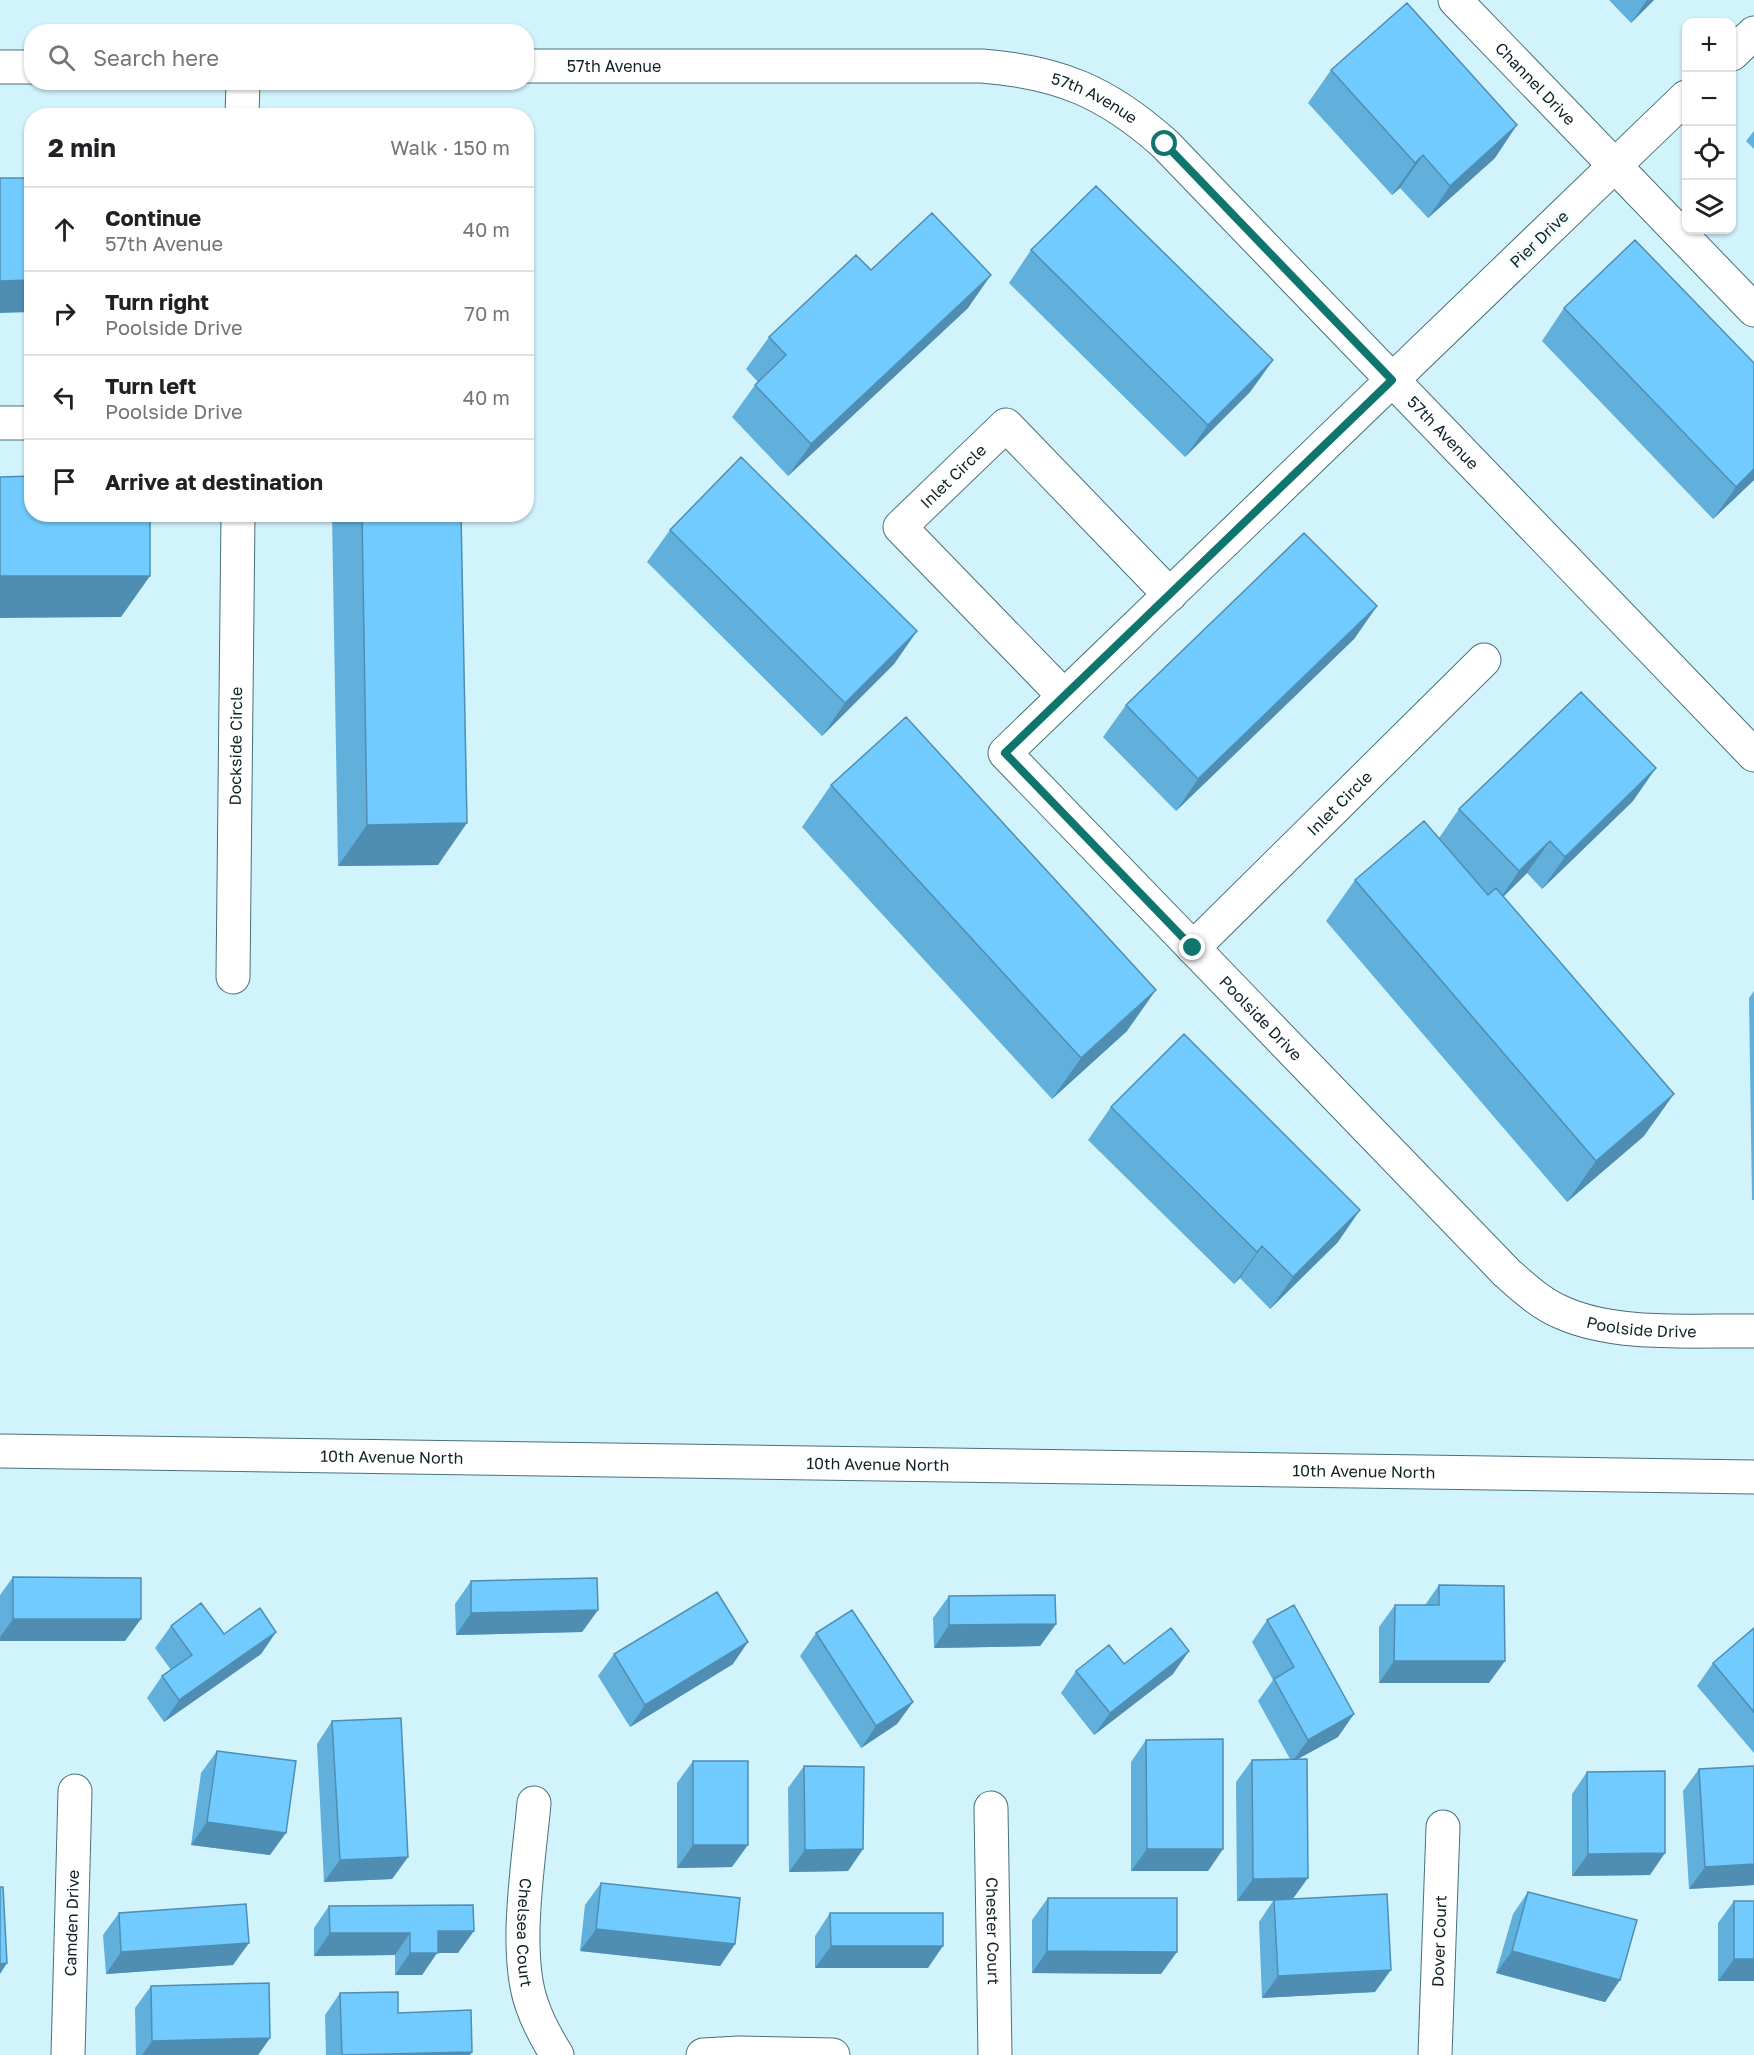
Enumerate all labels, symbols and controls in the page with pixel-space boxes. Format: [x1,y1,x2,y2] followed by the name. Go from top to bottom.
[1682,18,1736,234] map controls
[1682,18,1736,72] button: +
[24,24,534,90] search box
[1491,38,1580,129] street label: Channel Drive
[45,41,78,74] icon: search
[93,44,219,71] text: Search here
[567,56,661,76] street label: 57th Avenue
[1049,68,1141,128] street label: 57th Avenue
[1682,72,1736,126] button: −
[1682,126,1736,180] button: locate
[1151,130,1177,156] route start
[48,132,116,163] text: 2 min
[390,135,510,159] text: Walk · 150 m
[1682,180,1736,234] button: layers
[105,204,201,231] text: Continue
[1505,206,1573,272] street label: Pier Drive
[48,213,81,246] icon: ahead
[463,217,510,241] text: 40 m
[105,231,223,255] text: 57th Avenue
[105,288,209,315] text: Turn right
[48,297,81,330] icon: right
[464,301,510,325] text: 70 m
[105,315,243,339] text: Poolside Drive
[105,372,196,399] text: Turn left
[48,381,81,414] icon: left
[463,385,510,409] text: 40 m
[1403,392,1483,473] street label: 57th Avenue
[105,399,243,423] text: Poolside Drive
[916,440,990,512] street label: Inlet Circle
[48,465,81,498] icon: arrive
[105,468,323,495] text: Arrive at destination
[225,687,246,806] street label: Dockside Circle
[1303,767,1376,840] street label: Inlet Circle
[1179,934,1205,960] route end
[1215,971,1306,1065] street label: Poolside Drive
[1584,1312,1697,1341] street label: Poolside Drive
[320,1446,464,1468] street label: 10th Avenue North
[806,1453,950,1475] street label: 10th Avenue North
[1292,1460,1436,1482] street label: 10th Avenue North
[60,1869,83,1977] street label: Camden Drive
[513,1877,537,1989] street label: Chelsea Court
[982,1877,1004,1985] street label: Chester Court
[1427,1895,1451,1987] street label: Dover Court

